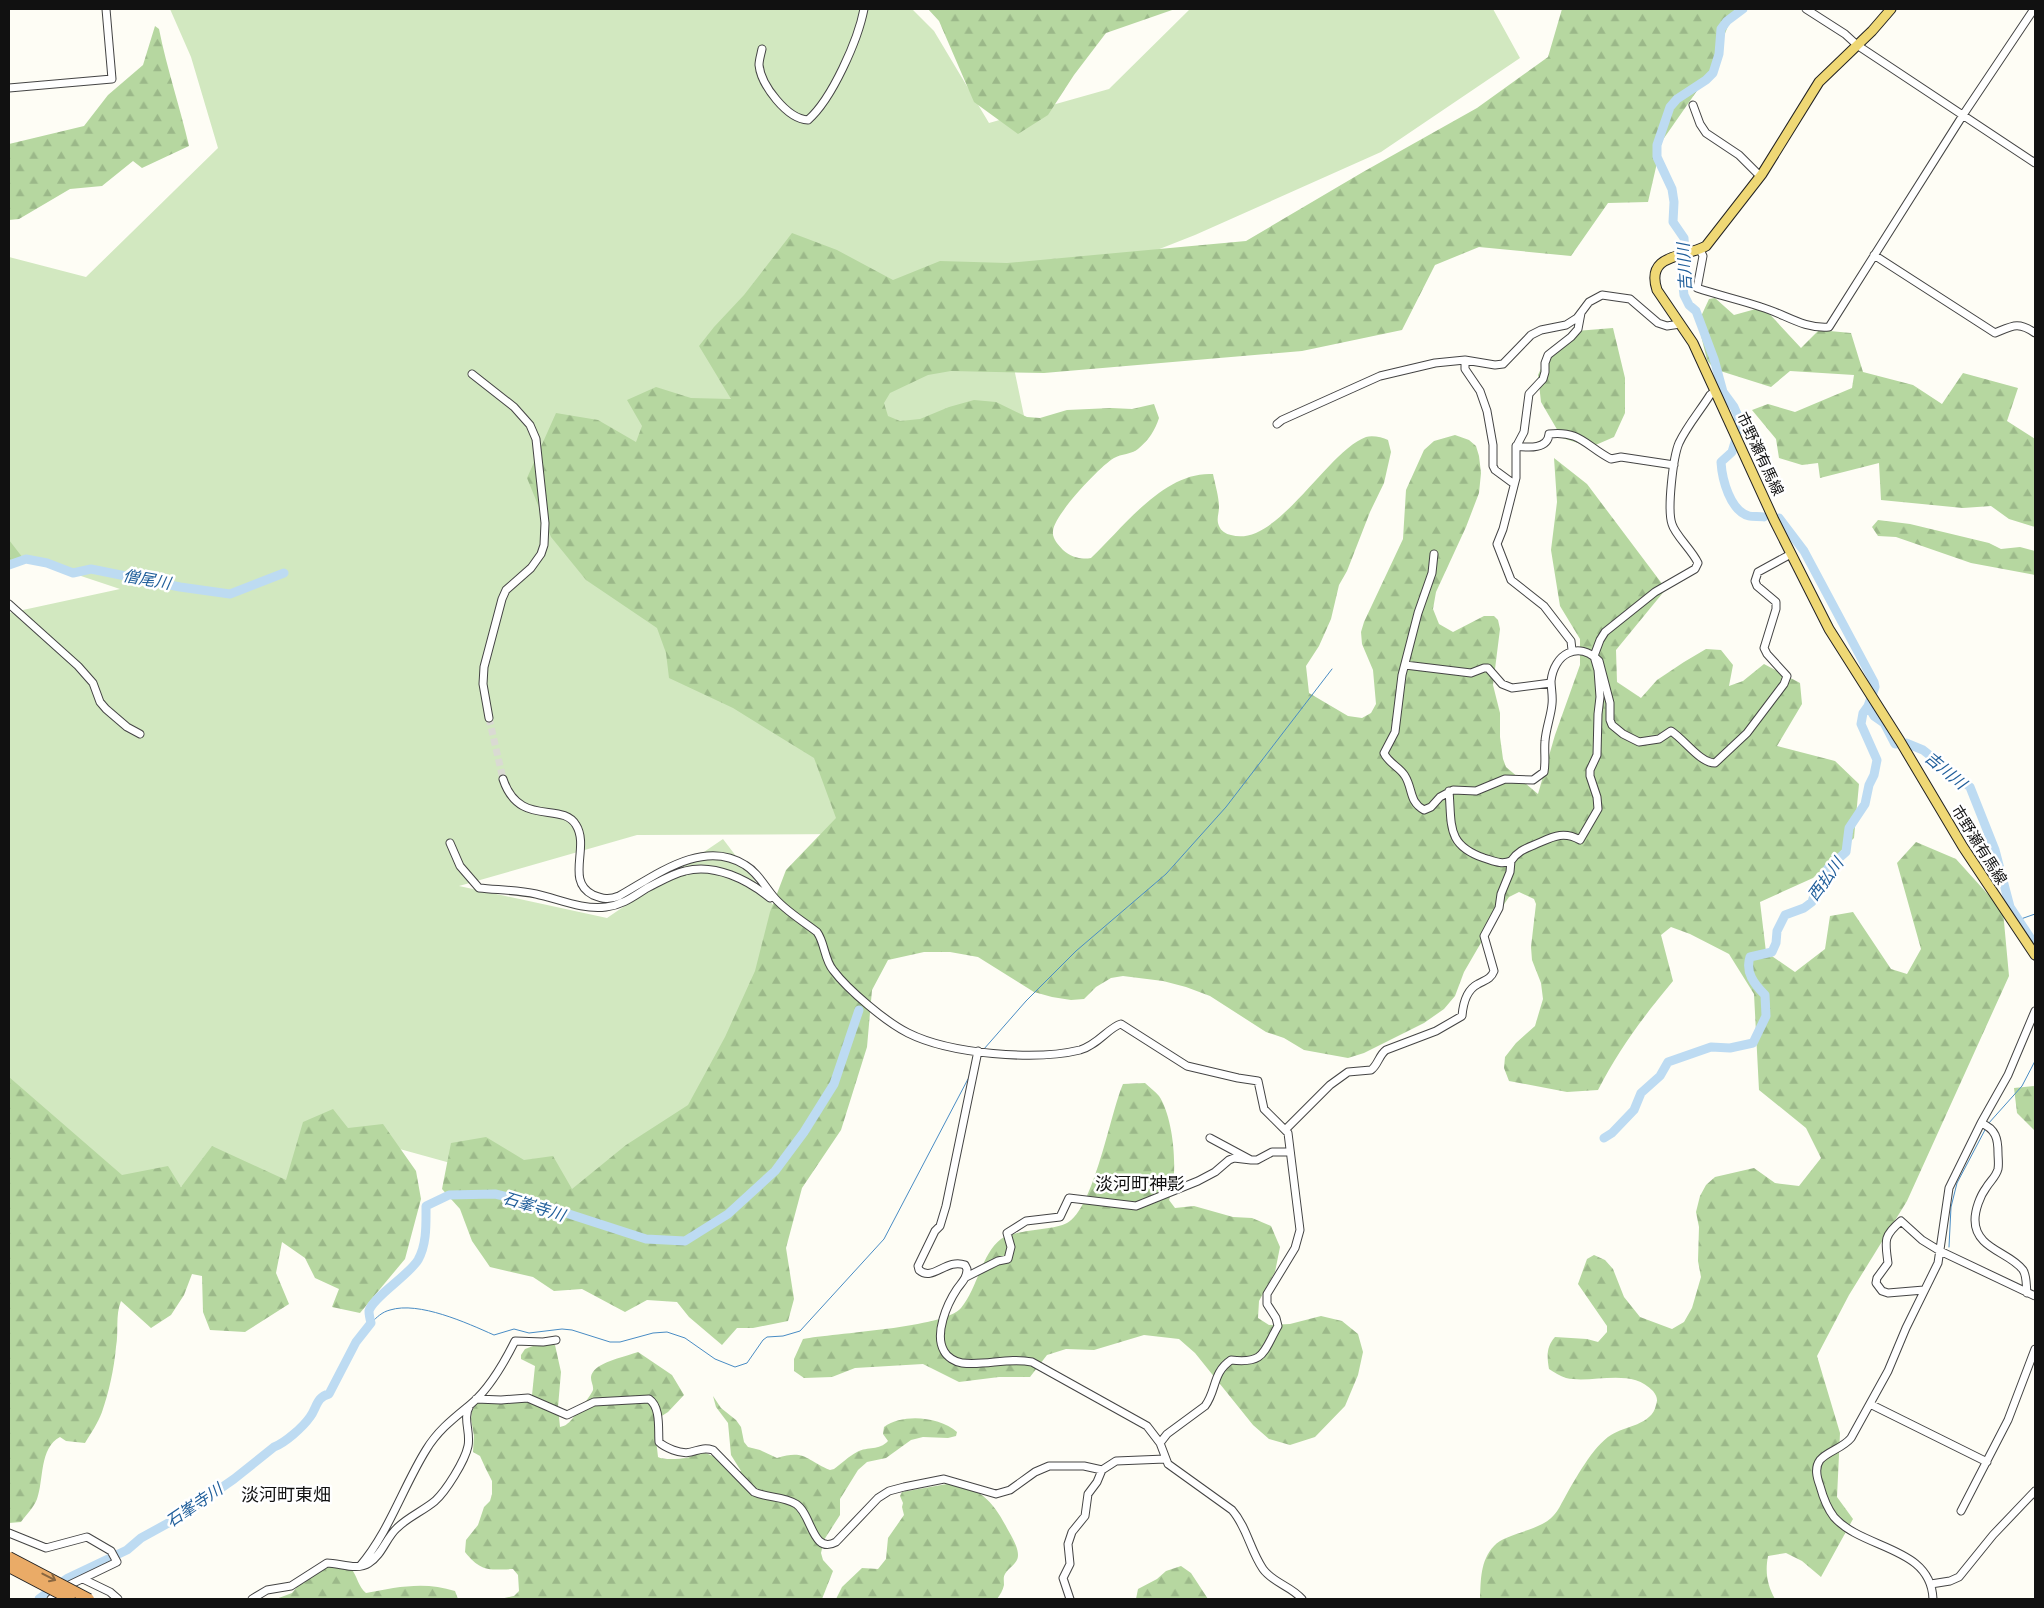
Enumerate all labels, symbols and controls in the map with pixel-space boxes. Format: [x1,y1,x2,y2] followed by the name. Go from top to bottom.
[1673,241,1695,291] water label: 吉川川
[1733,409,1788,499] street label: 市野瀬有馬線
[122,565,174,593] water label: 僧尾川
[1921,747,1972,794] water label: 吉川川
[1948,802,2011,888] street label: 市野瀬有馬線
[1803,852,1848,904] water label: 西払川
[1095,1172,1185,1195] district label: 淡河町神影
[500,1187,569,1226] water label: 石峯寺川
[162,1478,228,1531] water label: 石峯寺川
[241,1483,331,1506] district label: 淡河町東畑
[42,1572,57,1582] one-way arrow

